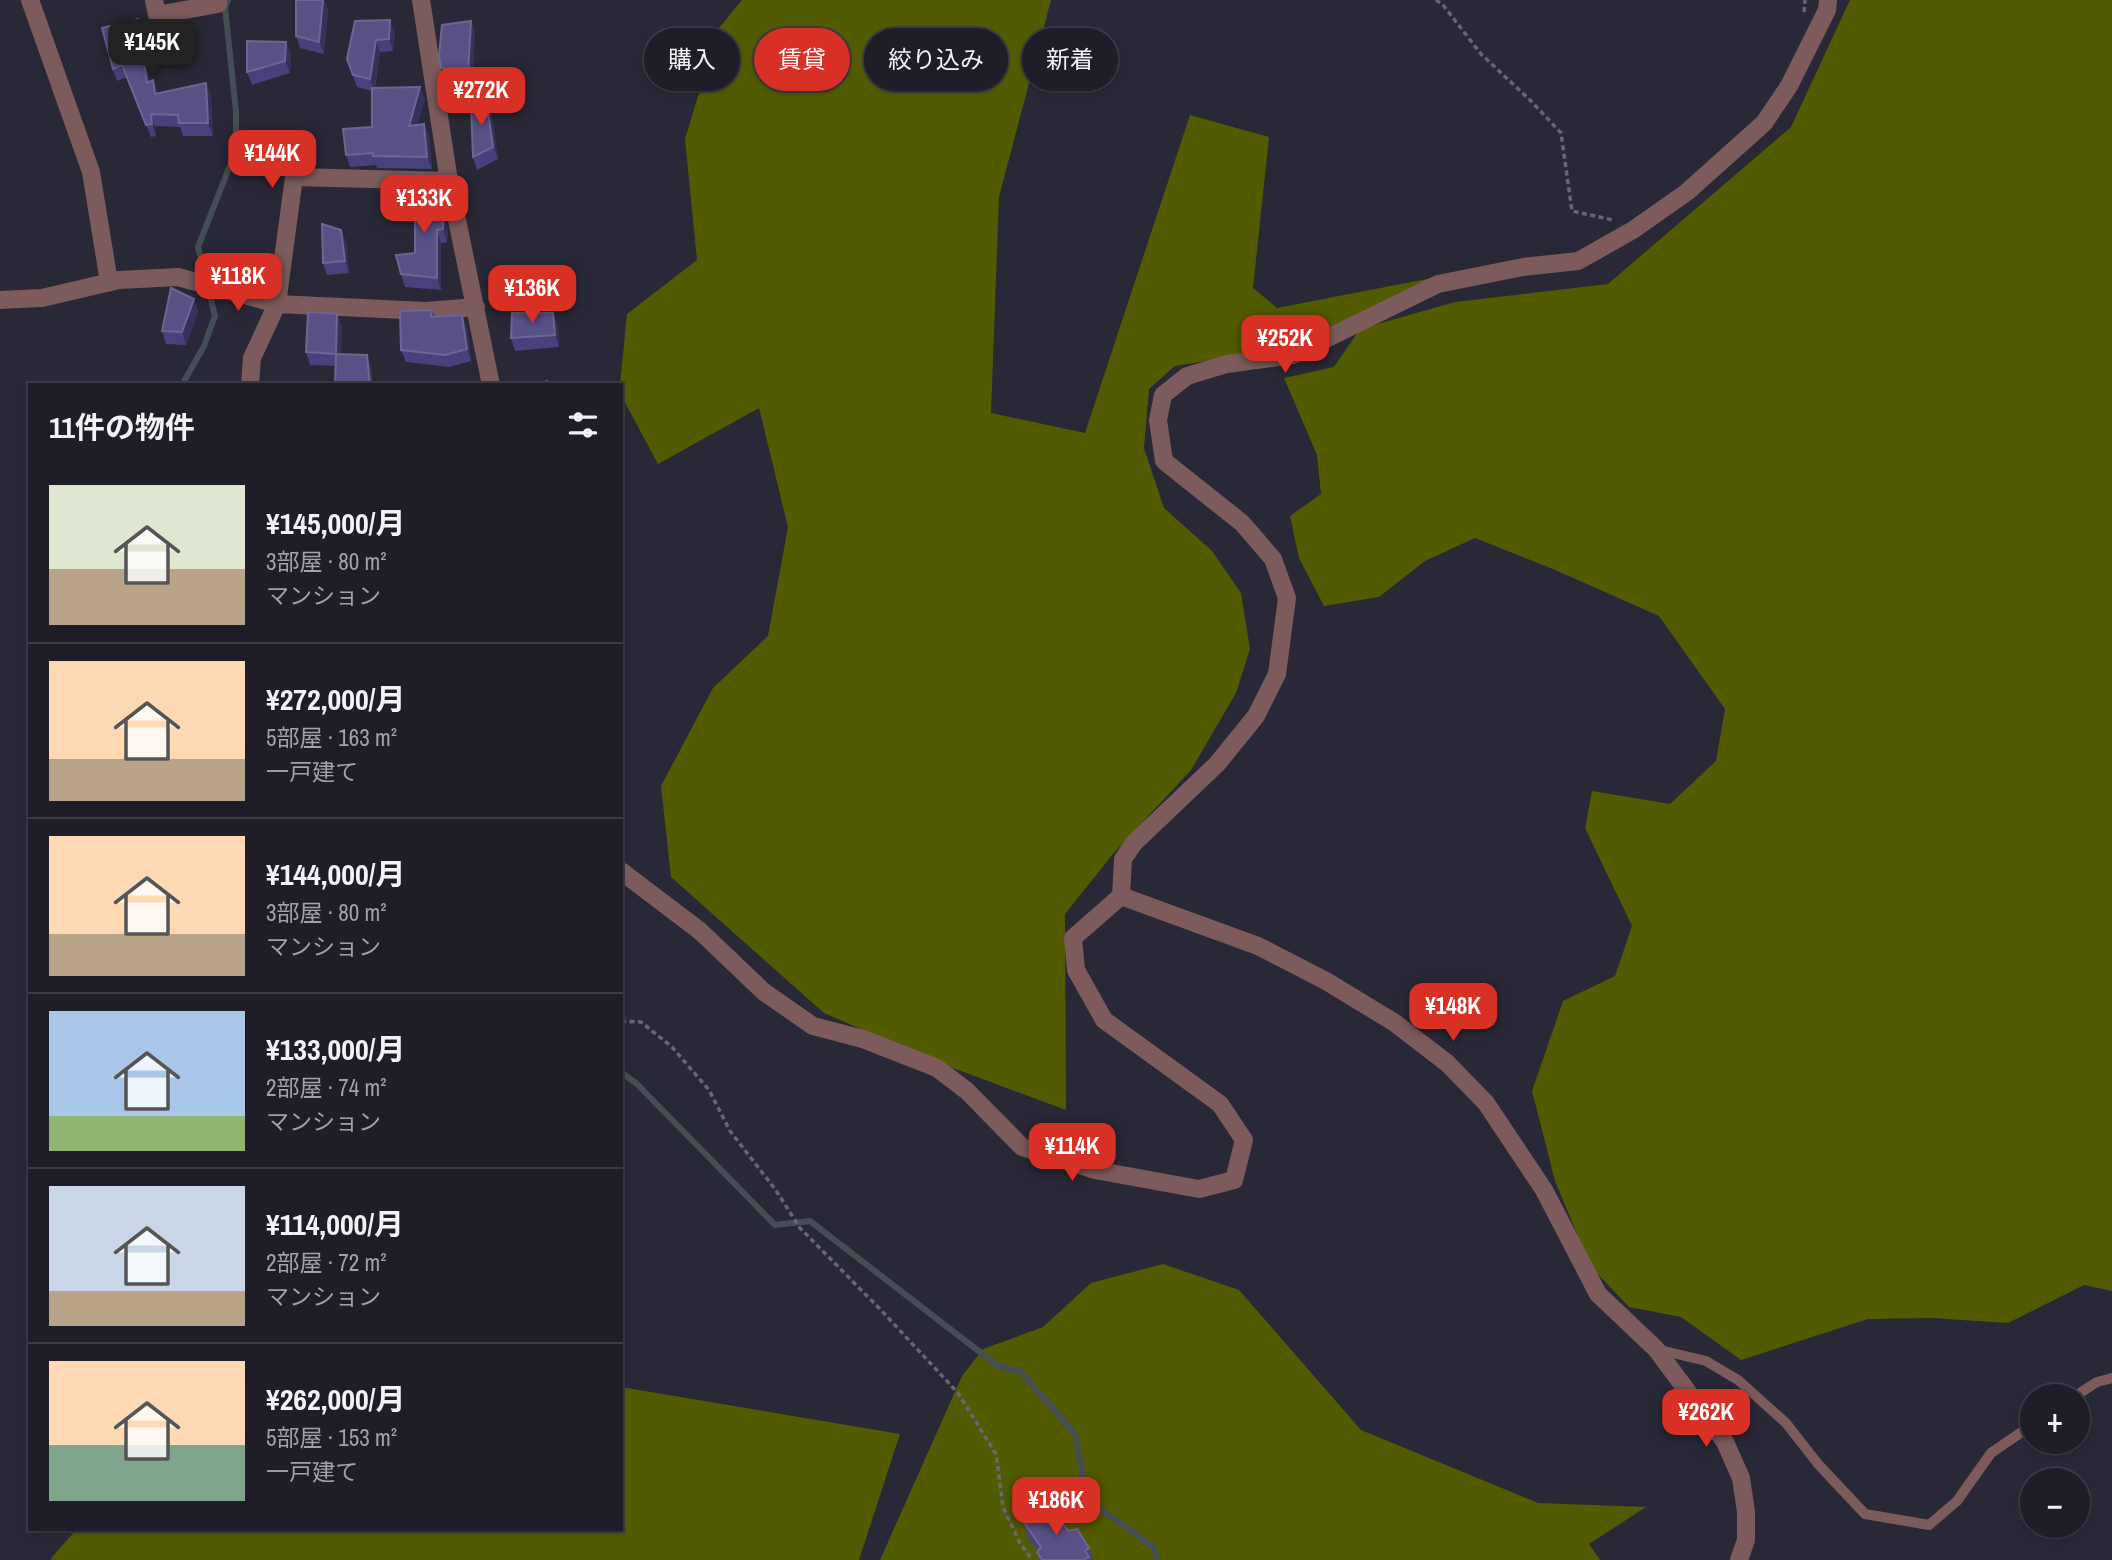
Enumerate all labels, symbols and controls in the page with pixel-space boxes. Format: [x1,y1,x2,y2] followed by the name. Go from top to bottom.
[103,20,201,79] pin: ¥145K
[124,26,180,57] text: ¥145K
[644,28,740,91] chip: 購入
[754,28,850,91] chip: 賃貸
[864,28,1008,91] chip: 絞り込み
[1022,28,1118,91] chip: 新着
[432,68,530,127] pin: ¥272K
[453,74,509,105] text: ¥272K
[223,130,321,190] pin: ¥144K
[244,137,300,168] text: ¥144K
[375,176,473,235] pin: ¥133K
[396,182,452,213] text: ¥133K
[189,254,287,313] pin: ¥118K
[211,260,265,291] text: ¥118K
[483,266,581,325] pin: ¥136K
[504,272,560,303] text: ¥136K
[1236,316,1334,375] pin: ¥252K
[1257,322,1313,353] text: ¥252K
[564,406,602,444] icon: filters
[49,407,195,447] text: 11件の物件
[266,503,405,543] text: ¥145,000/月
[105,513,189,597] icon: home
[266,546,386,577] text: 3部屋 · 80 m²
[266,580,381,611] text: マンション
[266,679,405,719] text: ¥272,000/月
[105,689,189,773] icon: home
[266,722,397,753] text: 5部屋 · 163 m²
[266,756,358,787] text: 一戸建て
[266,854,405,894] text: ¥144,000/月
[105,864,189,948] icon: home
[266,897,386,928] text: 3部屋 · 80 m²
[266,931,381,962] text: マンション
[1404,984,1502,1043] pin: ¥148K
[1425,990,1481,1021] text: ¥148K
[266,1029,405,1069] text: ¥133,000/月
[105,1039,189,1123] icon: home
[266,1072,386,1103] text: 2部屋 · 74 m²
[266,1106,381,1137] text: マンション
[1023,1124,1121,1183] pin: ¥114K
[1045,1130,1099,1161] text: ¥114K
[266,1204,404,1244] text: ¥114,000/月
[105,1214,189,1298] icon: home
[266,1247,386,1278] text: 2部屋 · 72 m²
[266,1281,381,1312] text: マンション
[266,1379,405,1419] text: ¥262,000/月
[2020,1384,2090,1538] map controls
[2020,1384,2090,1454] button: +
[105,1389,189,1473] icon: home
[1657,1390,1755,1449] pin: ¥262K
[1678,1396,1734,1427] text: ¥262K
[266,1422,397,1453] text: 5部屋 · 153 m²
[266,1456,358,1487] text: 一戸建て
[2020,1468,2090,1538] button: −
[1007,1478,1105,1537] pin: ¥186K
[1028,1484,1084,1515] text: ¥186K

